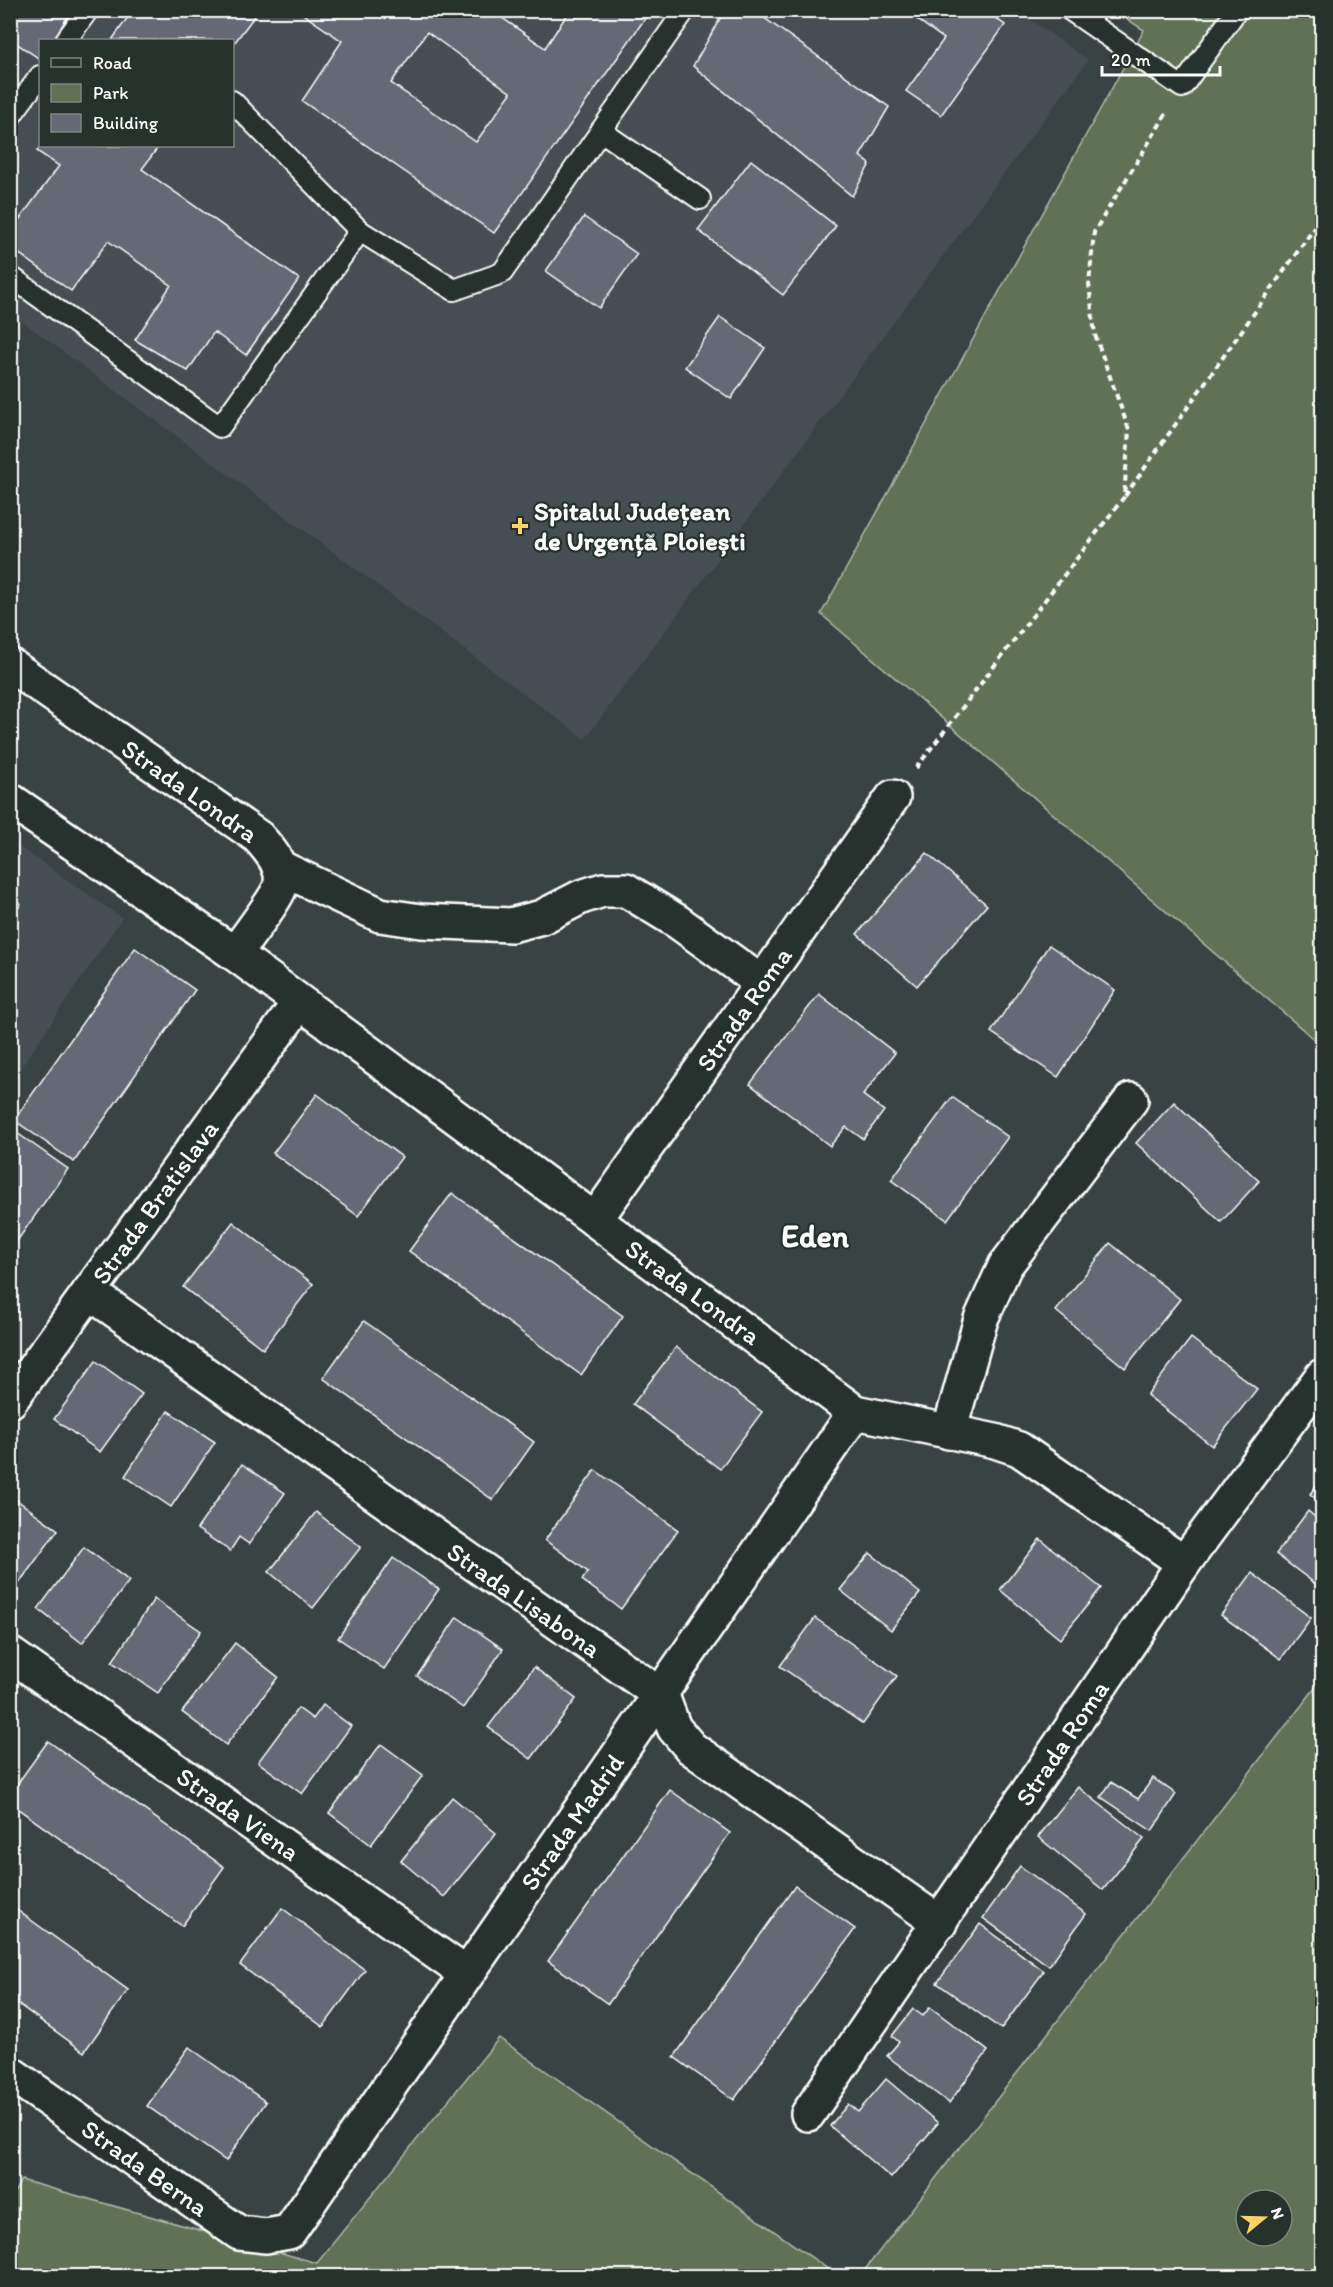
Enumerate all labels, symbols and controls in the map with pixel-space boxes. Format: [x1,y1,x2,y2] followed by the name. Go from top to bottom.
[39,39,234,147] legend
[1102,39,1220,77] scale bar
[1111,49,1151,71] text: 20 m
[93,52,132,74] text: Road
[93,82,128,104] text: Park
[93,112,159,134] text: Building
[534,495,746,557] place label: Spitalul Județean de Urgență Ploiești
[511,517,529,535] marker: Spitalul Județean de Urgență Ploiești
[116,732,265,850] street label: Strada Londra
[689,940,799,1078] street label: Strada Roma
[85,1113,226,1290] street label: Strada Bratislava
[781,1217,850,1255] district label: Eden
[619,1232,767,1352] street label: Strada Londra
[441,1535,607,1665] street label: Strada Lisabona
[1008,1674,1116,1812] street label: Strada Roma
[513,1748,631,1896] street label: Strada Madrid
[171,1760,306,1868] street label: Strada Viena
[75,2113,215,2224] street label: Strada Berna
[1234,2188,1294,2248] north arrow
[1267,2205,1288,2221] text: N

